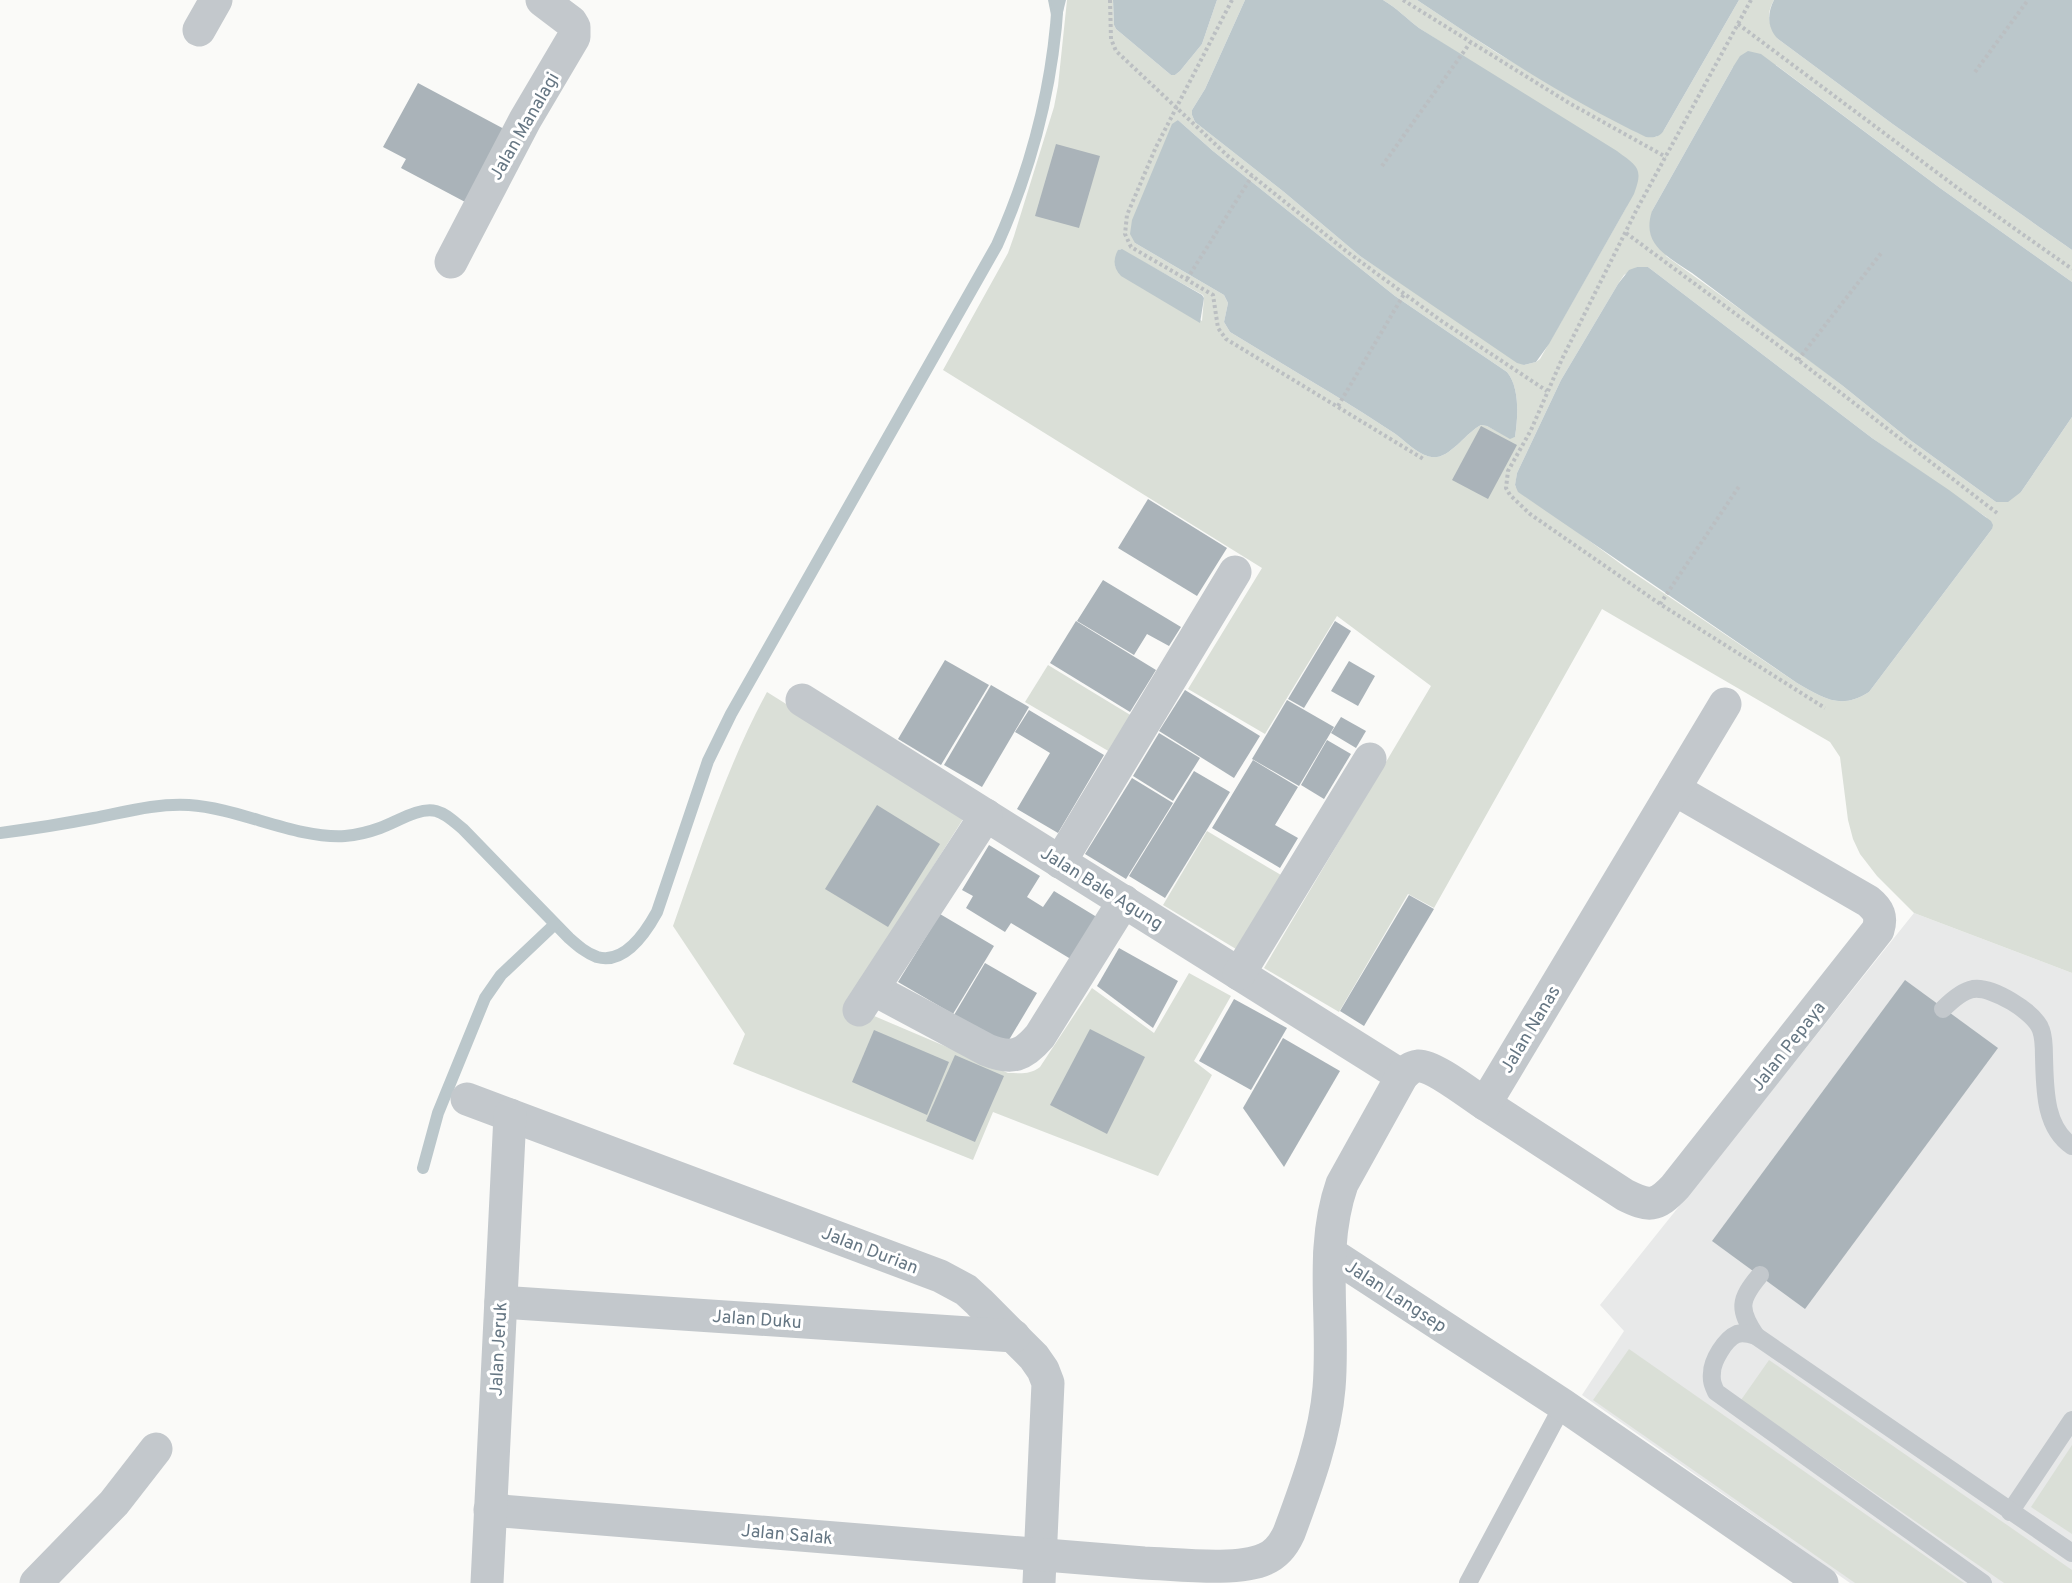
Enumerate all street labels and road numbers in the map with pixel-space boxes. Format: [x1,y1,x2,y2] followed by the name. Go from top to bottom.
[485,69,565,185] street label: Jalan Manalagi
[1036,842,1167,936] street label: Jalan Bale Agung
[1496,982,1566,1078] street label: Jalan Nanas
[1747,997,1831,1096] street label: Jalan Pepaya
[818,1222,921,1280] street label: Jalan Durian
[1340,1256,1450,1339] street label: Jalan Langsep
[486,1301,513,1397] street label: Jalan Jeruk
[711,1306,803,1335] street label: Jalan Duku
[740,1520,834,1551] street label: Jalan Salak

